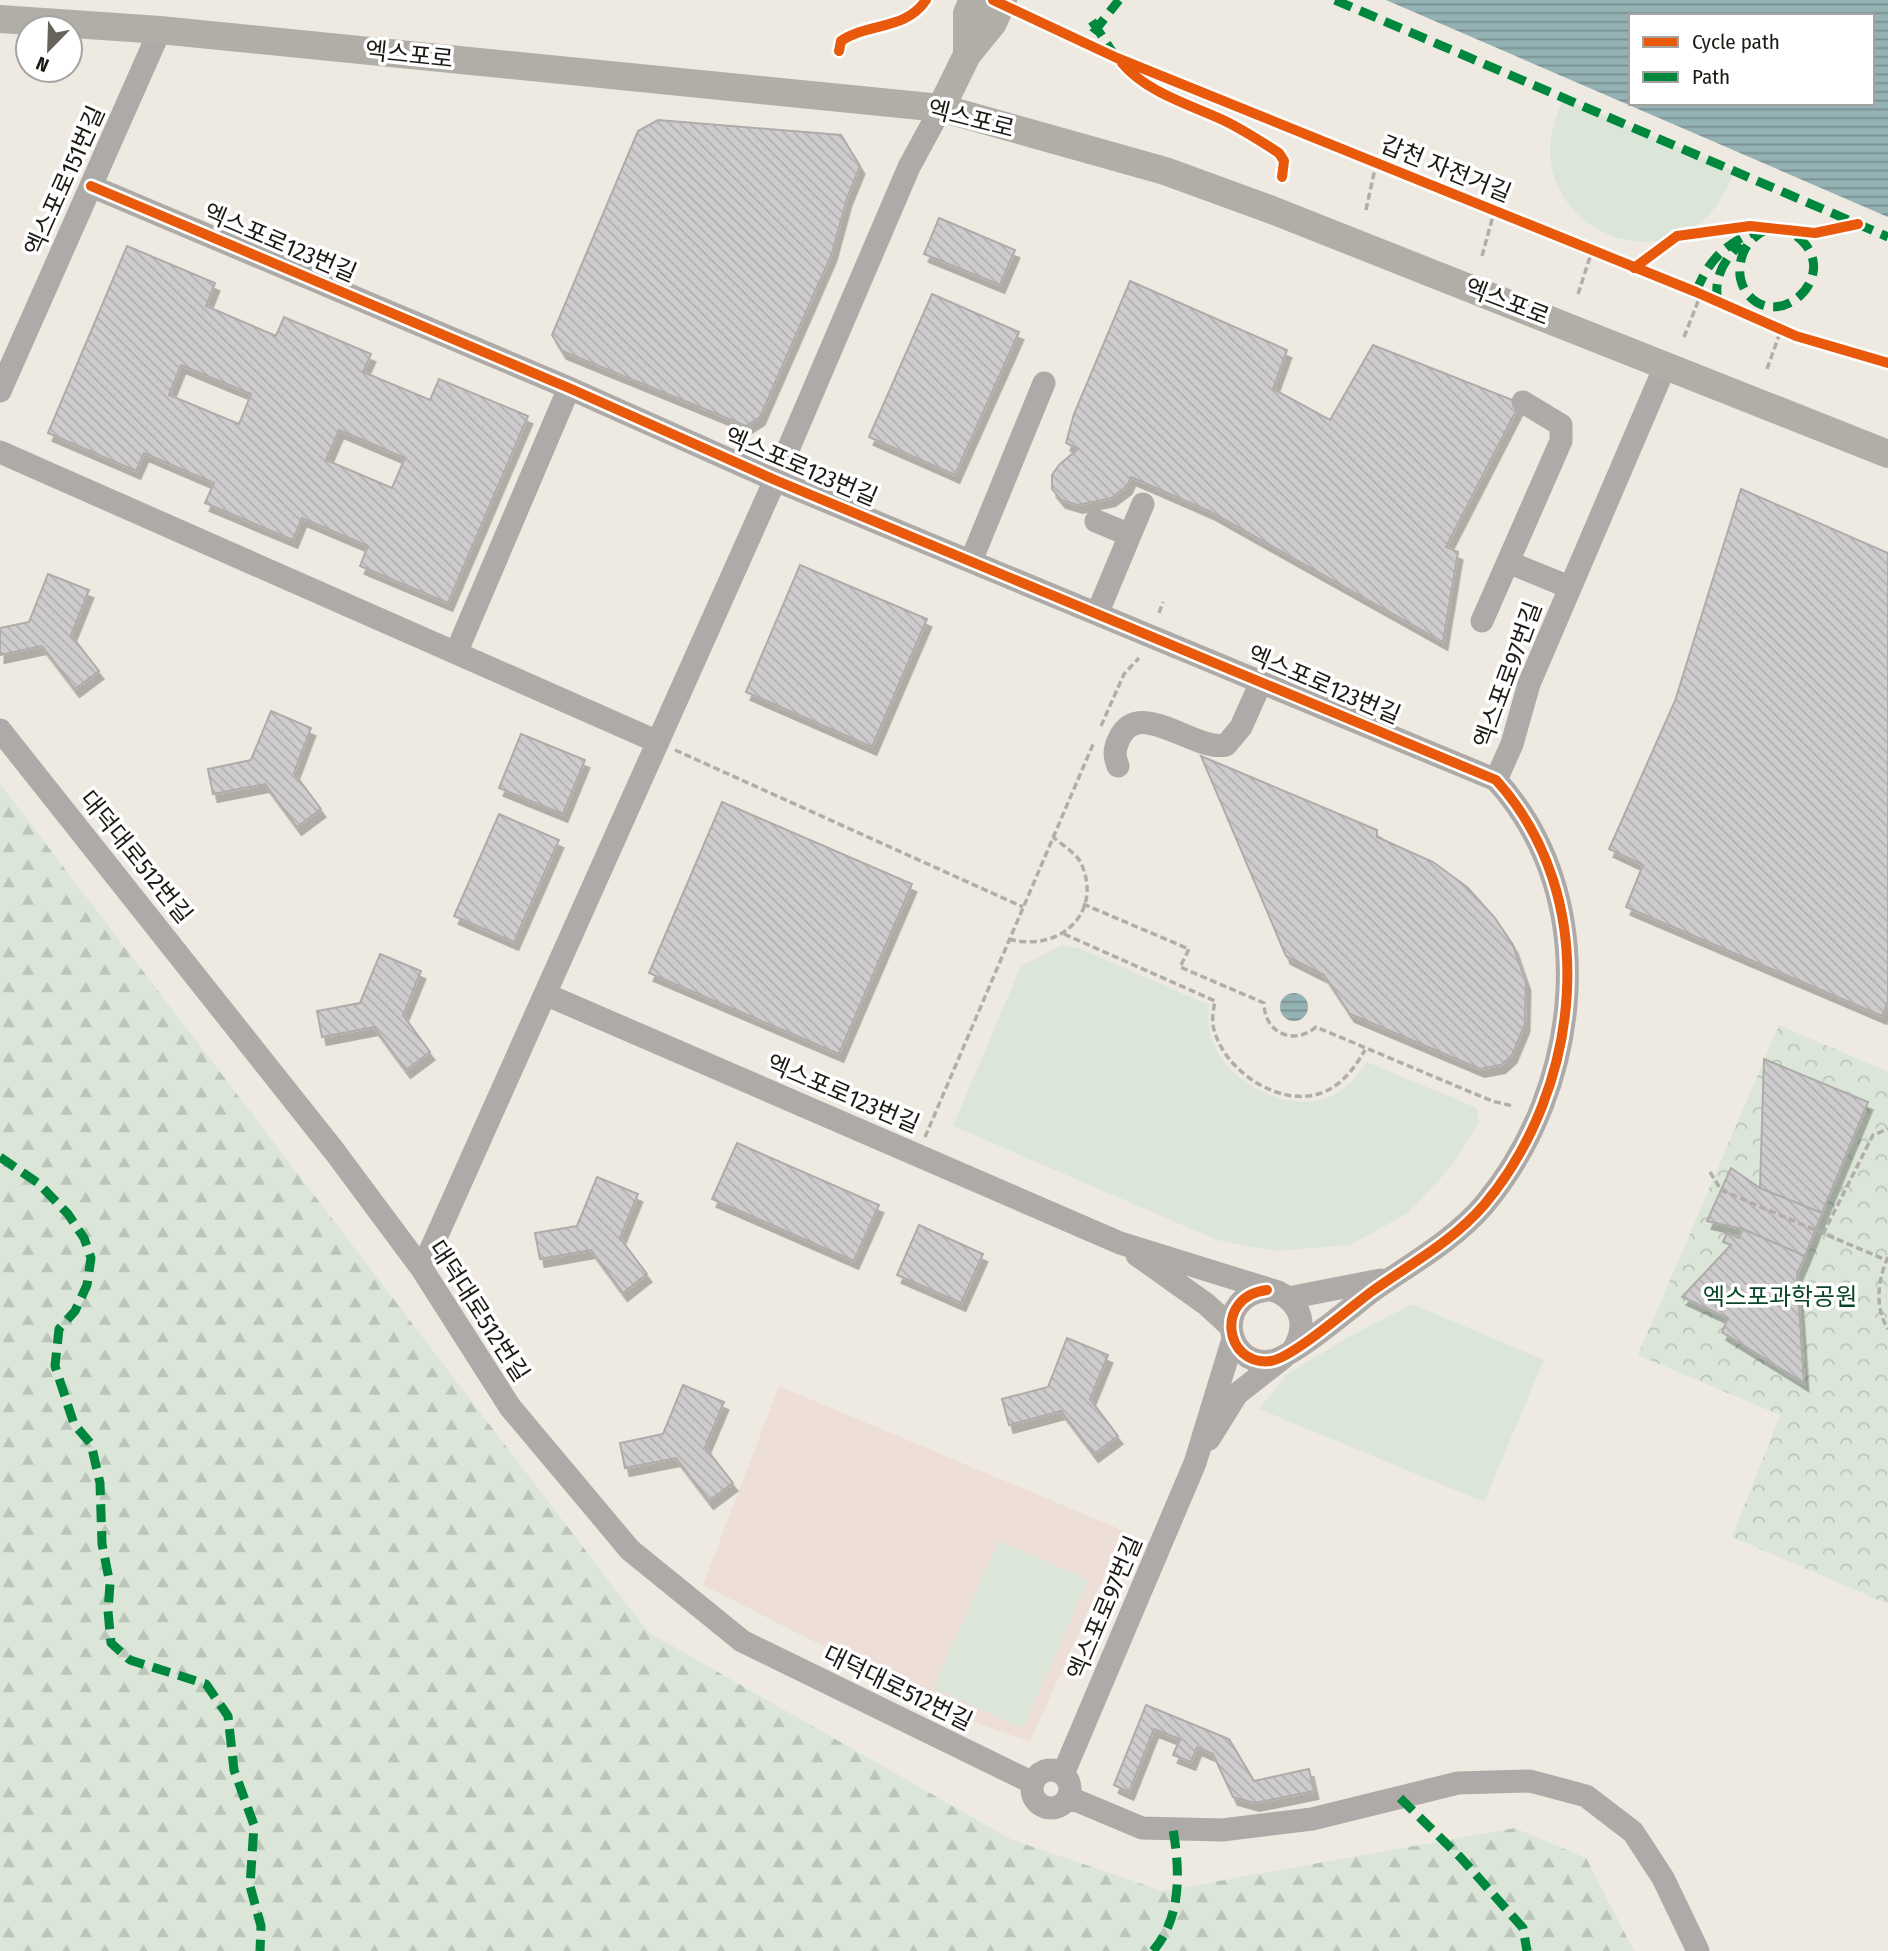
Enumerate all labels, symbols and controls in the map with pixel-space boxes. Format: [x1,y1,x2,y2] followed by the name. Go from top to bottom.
[14,14,84,84] north arrow
[1629,14,1874,105] legend
[1692,29,1780,55] text: Cycle path
[364,36,454,74] street label: 엑스포로
[33,51,52,77] text: N
[1692,64,1730,90] text: Path
[925,95,1017,143] street label: 엑스포로
[19,102,111,260] street label: 엑스포로151번길
[1377,130,1515,208] street label: 갑천 자전거길
[199,198,361,288] street label: 엑스포로123번길
[1461,273,1553,331] street label: 엑스포로
[720,422,882,512] street label: 엑스포로123번길
[1469,598,1547,752] street label: 엑스포로97번길
[1243,640,1405,730] street label: 엑스포로123번길
[74,785,198,929] street label: 대덕대로512번길
[762,1049,924,1139] street label: 엑스포로123번길
[423,1235,535,1387] street label: 대덕대로512번길
[1703,1283,1857,1311] park label: 엑스포과학공원
[1062,1532,1148,1684] street label: 엑스포로97번길
[819,1640,977,1736] street label: 대덕대로512번길

